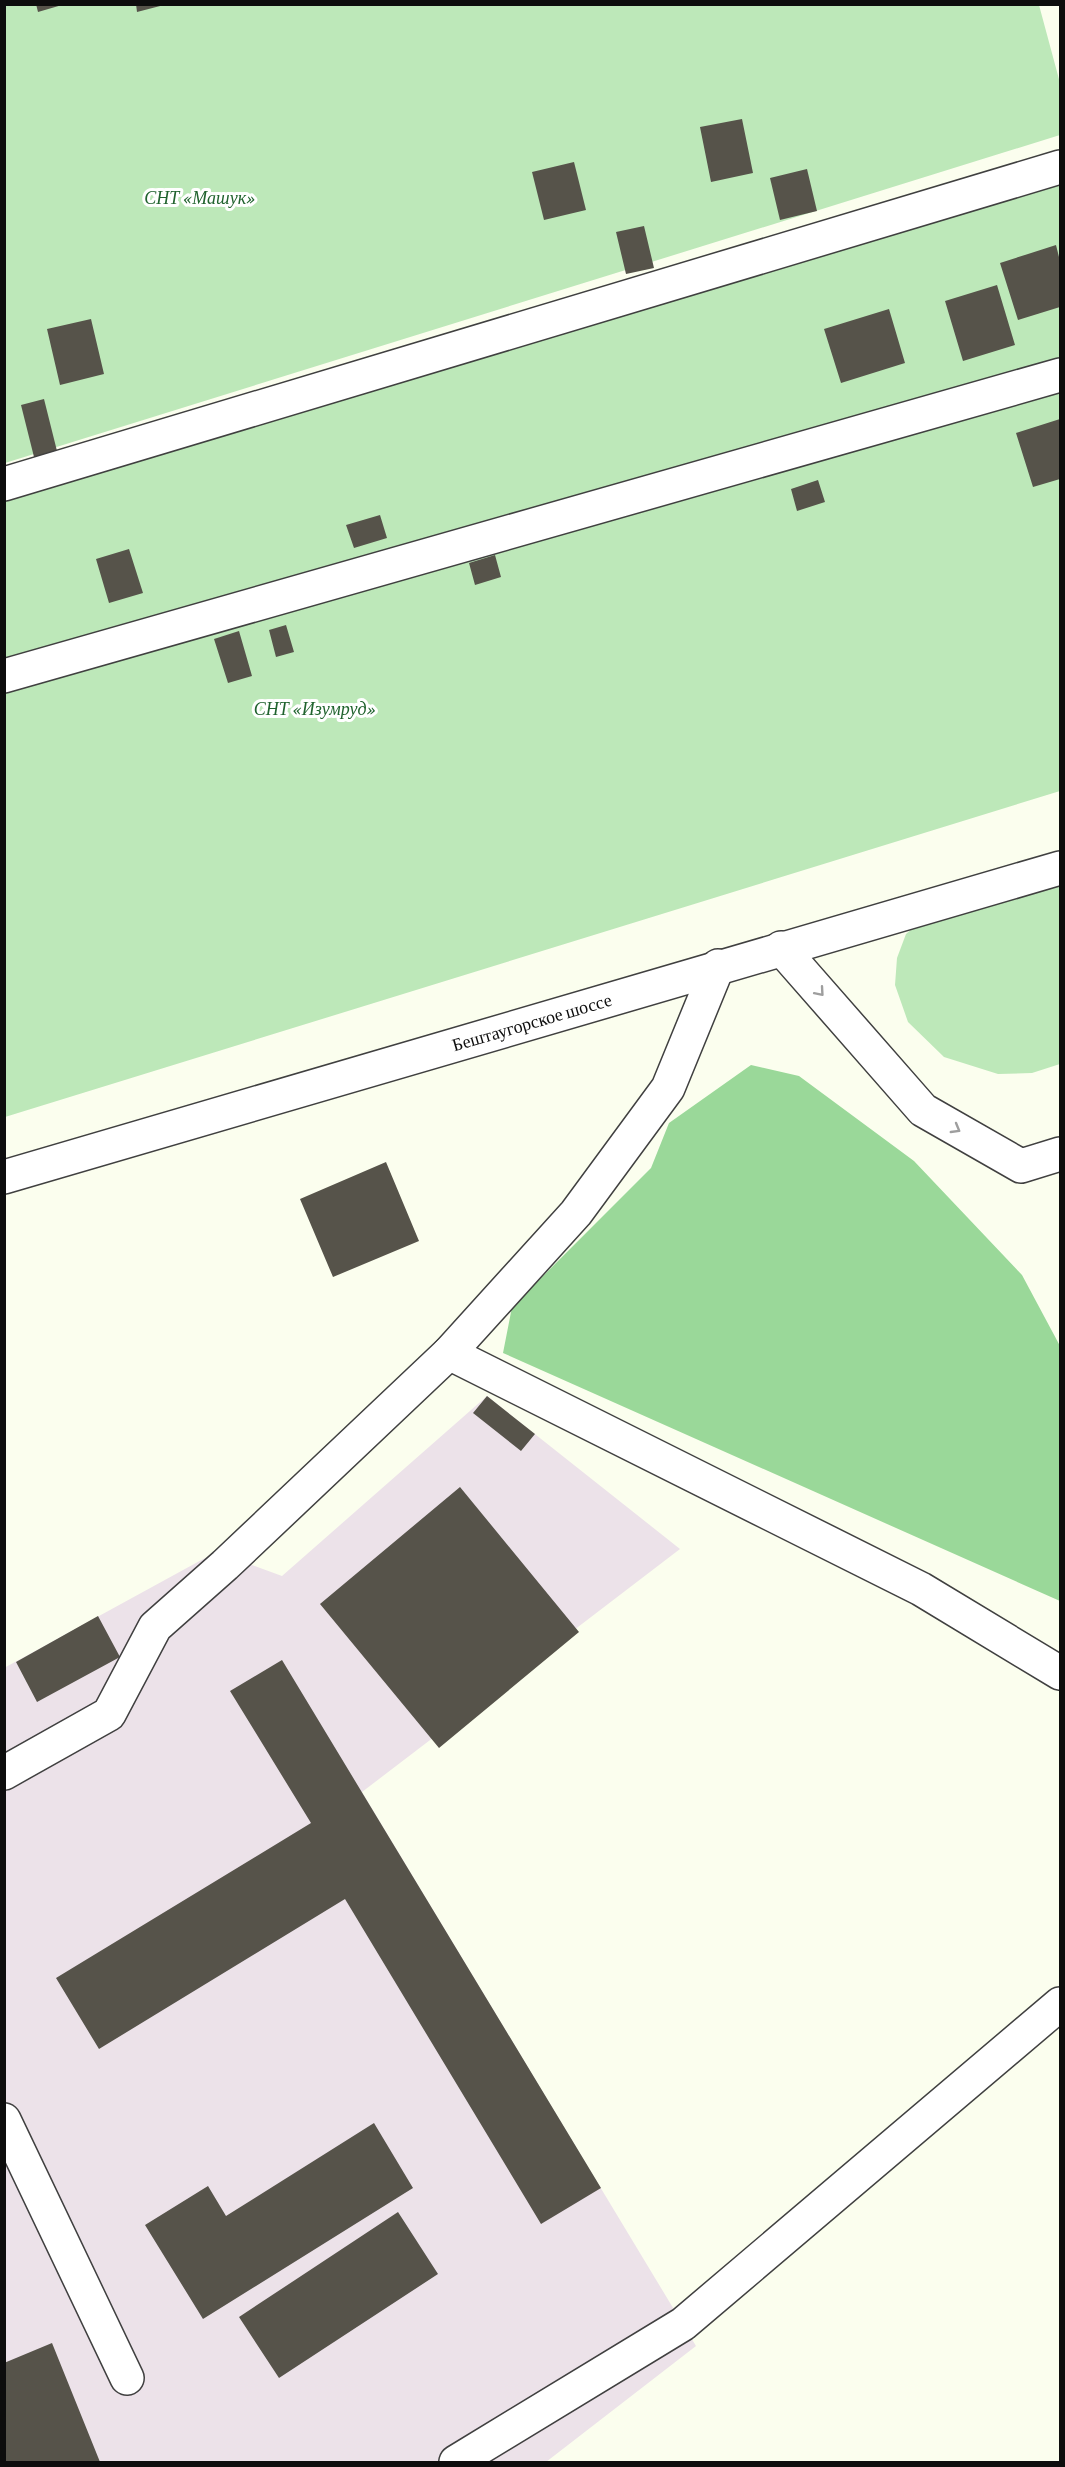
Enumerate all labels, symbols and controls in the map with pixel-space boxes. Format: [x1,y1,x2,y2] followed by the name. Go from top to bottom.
[144,188,256,208] park label: СНТ «Машук»
[254,699,376,719] park label: СНТ «Изумруд»
[813,985,824,996] one-way arrow
[450,990,614,1055] street label: Бештаугорское шоссе
[950,1122,960,1133] one-way arrow

